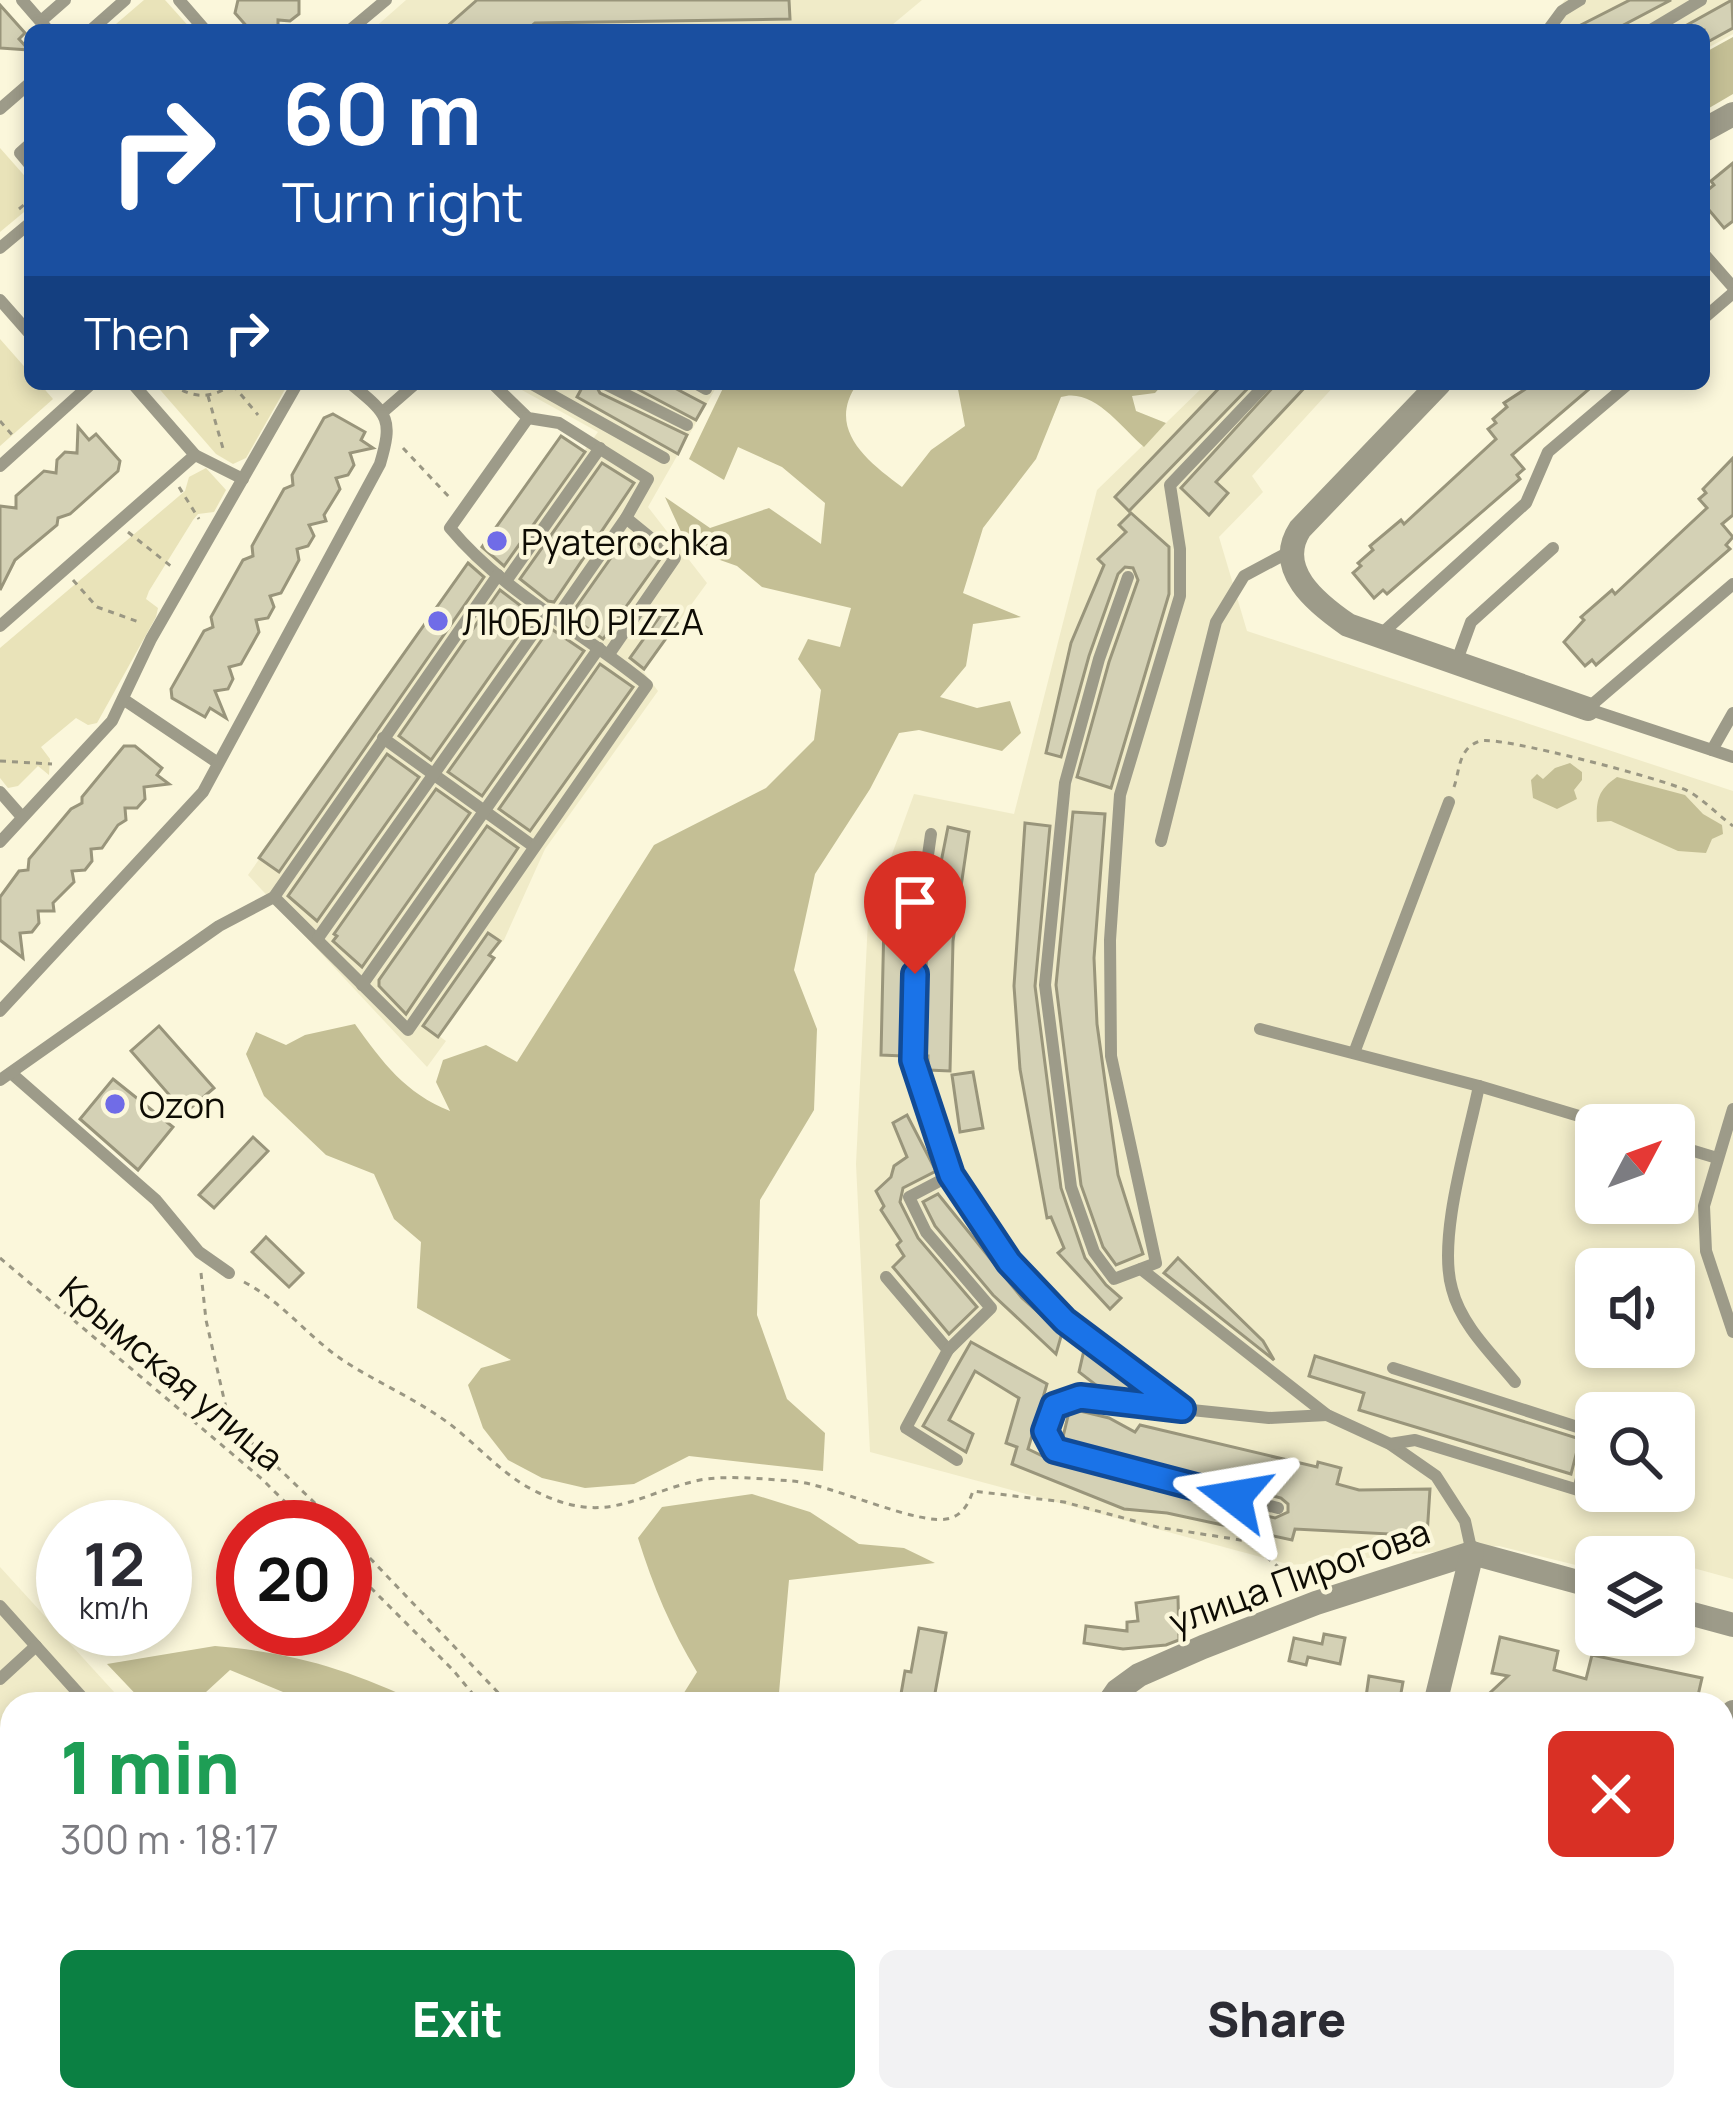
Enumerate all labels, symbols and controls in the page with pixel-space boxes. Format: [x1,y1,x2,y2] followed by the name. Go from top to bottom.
[282,55,482,170] text: 60 m
[84,72,240,228] icon: right
[282,164,524,238] text: Turn right
[214,300,280,366] icon: right
[84,302,190,364] text: Then
[521,517,729,566] place label: Pyaterochka
[484,528,510,554] marker: Pyaterochka
[462,597,704,646] place label: ЛЮБЛЮ PIZZA
[425,608,451,634] marker: ЛЮБЛЮ PIZZA
[864,851,966,974] pin
[882,869,948,935] icon: arrive
[139,1080,225,1129] place label: Ozon
[102,1091,128,1117] marker: Ozon
[1575,1104,1695,1224] north arrow
[1575,1104,1695,1656] map controls
[1575,1248,1695,1368] button: sound
[50,1265,294,1481] street label: Крымская улица
[1575,1392,1695,1512] button: search
[1171,1434,1297,1560] position arrow
[216,1500,372,1656] speed limit sign: 20
[1162,1506,1436,1646] street label: улица Пирогова
[83,1522,145,1604] text: 12
[1575,1536,1695,1656] button: layers
[79,1587,149,1628] text: km/h
[60,1717,240,1816] text: 1 min
[1548,1731,1674,1857] button: close
[60,1812,279,1866] text: 300 m · 18:17
[60,1950,855,2088] button: Exit
[879,1950,1674,2088] button: Share

